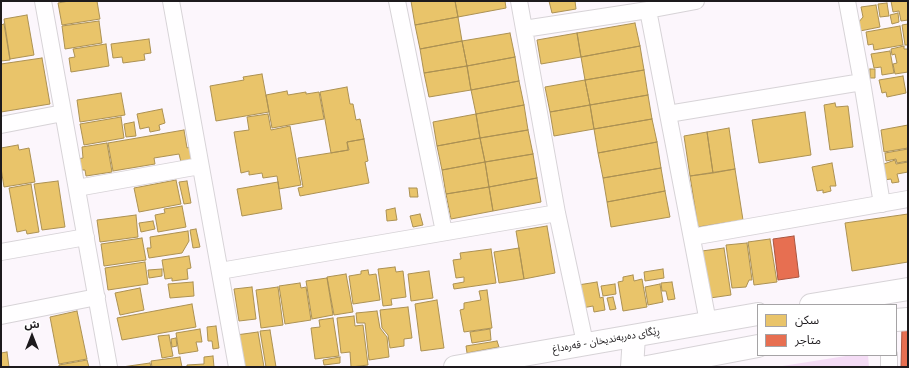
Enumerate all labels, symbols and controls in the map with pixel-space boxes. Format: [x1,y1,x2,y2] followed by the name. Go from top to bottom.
[757,304,897,356] legend
[795,313,819,327] text: سكن
[12,316,52,356] north arrow
[24,318,40,330] text: ش
[551,325,661,355] street label: ڕێگای دەربەندیخان - قەرەداغ
[795,333,821,347] text: متاجر

